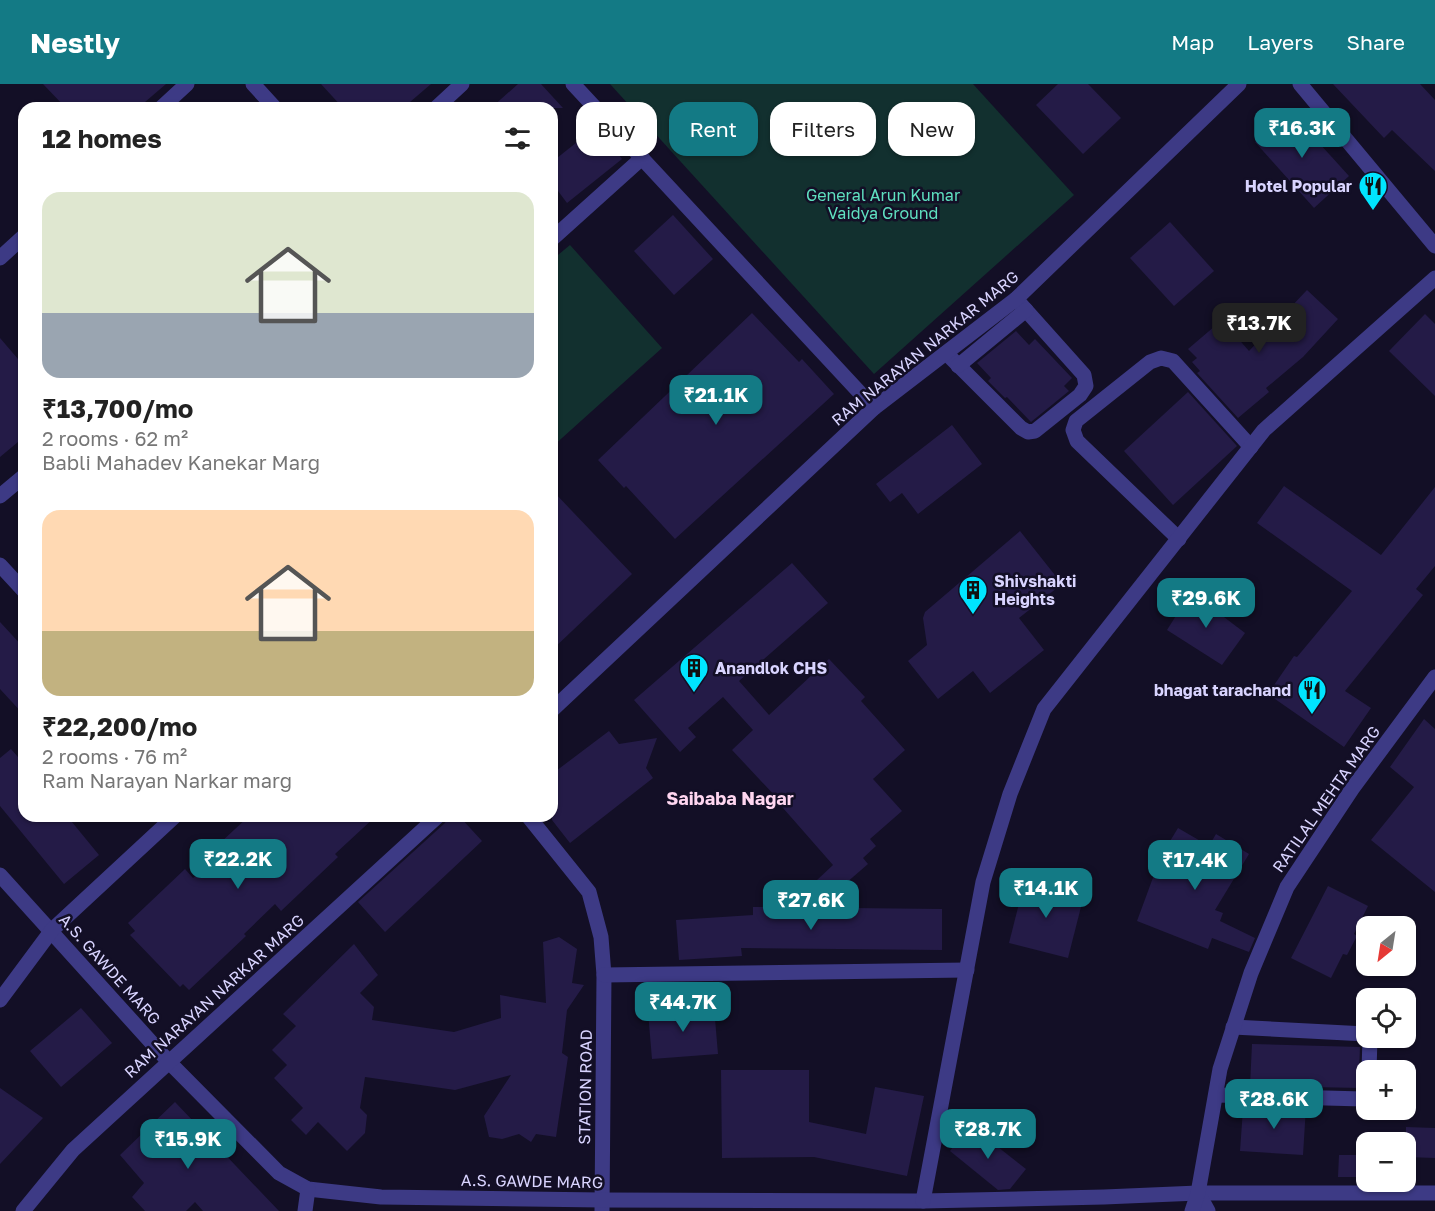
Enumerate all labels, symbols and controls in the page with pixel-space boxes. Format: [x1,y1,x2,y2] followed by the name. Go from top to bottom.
[30,26,120,59] text: Nestly
[1171,29,1214,55] text: Map
[1247,29,1314,55] text: Layers
[1347,29,1405,55] text: Share
[576,102,657,156] chip: Buy
[669,102,758,156] chip: Rent
[770,102,876,156] chip: Filters
[888,102,975,156] chip: New
[1253,108,1351,159] pin: ₹16.3K
[1268,115,1336,139] text: ₹16.3K
[501,122,534,155] icon: filters
[42,123,162,154] text: 12 homes
[1357,170,1389,212] restaurant icon: Hotel Popular
[1245,176,1352,196] place label: Hotel Popular
[806,185,960,223] park label: General Arun Kumar Vaidya Ground
[234,231,342,339] icon: home
[827,266,1023,430] street label: RAM NARAYAN NARKAR MARG
[1210,303,1308,354] pin: ₹13.7K
[1226,310,1292,334] text: ₹13.7K
[667,375,765,426] pin: ₹21.1K
[683,382,749,406] text: ₹21.1K
[42,393,193,424] text: ₹13,700/mo
[42,426,188,450] text: 2 rooms · 62 m²
[42,450,320,474] text: Babli Mahadev Kanekar Marg
[234,549,342,657] icon: home
[994,571,1076,609] place label: Shivshakti Heights
[957,574,989,616] building icon: Shivshakti Heights
[1157,578,1255,629] pin: ₹29.6K
[1171,585,1241,609] text: ₹29.6K
[678,652,710,694] building icon: Anandlok CHS
[715,658,828,678] place label: Anandlok CHS
[1296,674,1328,716] restaurant icon: bhagat tarachand
[1154,680,1291,700] place label: bhagat tarachand
[42,711,197,742] text: ₹22,200/mo
[1268,722,1384,876] street label: RATILAL MEHTA MARG
[42,744,187,768] text: 2 rooms · 76 m²
[42,768,292,792] text: Ram Narayan Narkar marg
[666,787,794,809] district label: Saibaba Nagar
[189,839,287,890] pin: ₹22.2K
[1146,840,1244,891] pin: ₹17.4K
[204,846,272,870] text: ₹22.2K
[1162,847,1228,871] text: ₹17.4K
[997,868,1095,919] pin: ₹14.1K
[1013,875,1079,899] text: ₹14.1K
[762,880,860,931] pin: ₹27.6K
[777,887,845,911] text: ₹27.6K
[55,910,165,1028] street label: A.S. GAWDE MARG
[120,910,308,1082] street label: RAM NARAYAN NARKAR MARG
[1356,916,1416,976] north arrow
[1356,916,1416,1192] map controls
[634,982,732,1033] pin: ₹44.7K
[1356,988,1416,1048] button: locate
[649,989,717,1013] text: ₹44.7K
[574,1029,596,1145] street label: STATION ROAD
[1356,1060,1416,1120] button: +
[1225,1079,1323,1130] pin: ₹28.6K
[1239,1086,1309,1110] text: ₹28.6K
[939,1109,1037,1160] pin: ₹28.7K
[954,1116,1022,1140] text: ₹28.7K
[139,1119,237,1170] pin: ₹15.9K
[154,1126,222,1150] text: ₹15.9K
[1356,1132,1416,1192] button: −
[461,1170,603,1192] street label: A.S. GAWDE MARG

